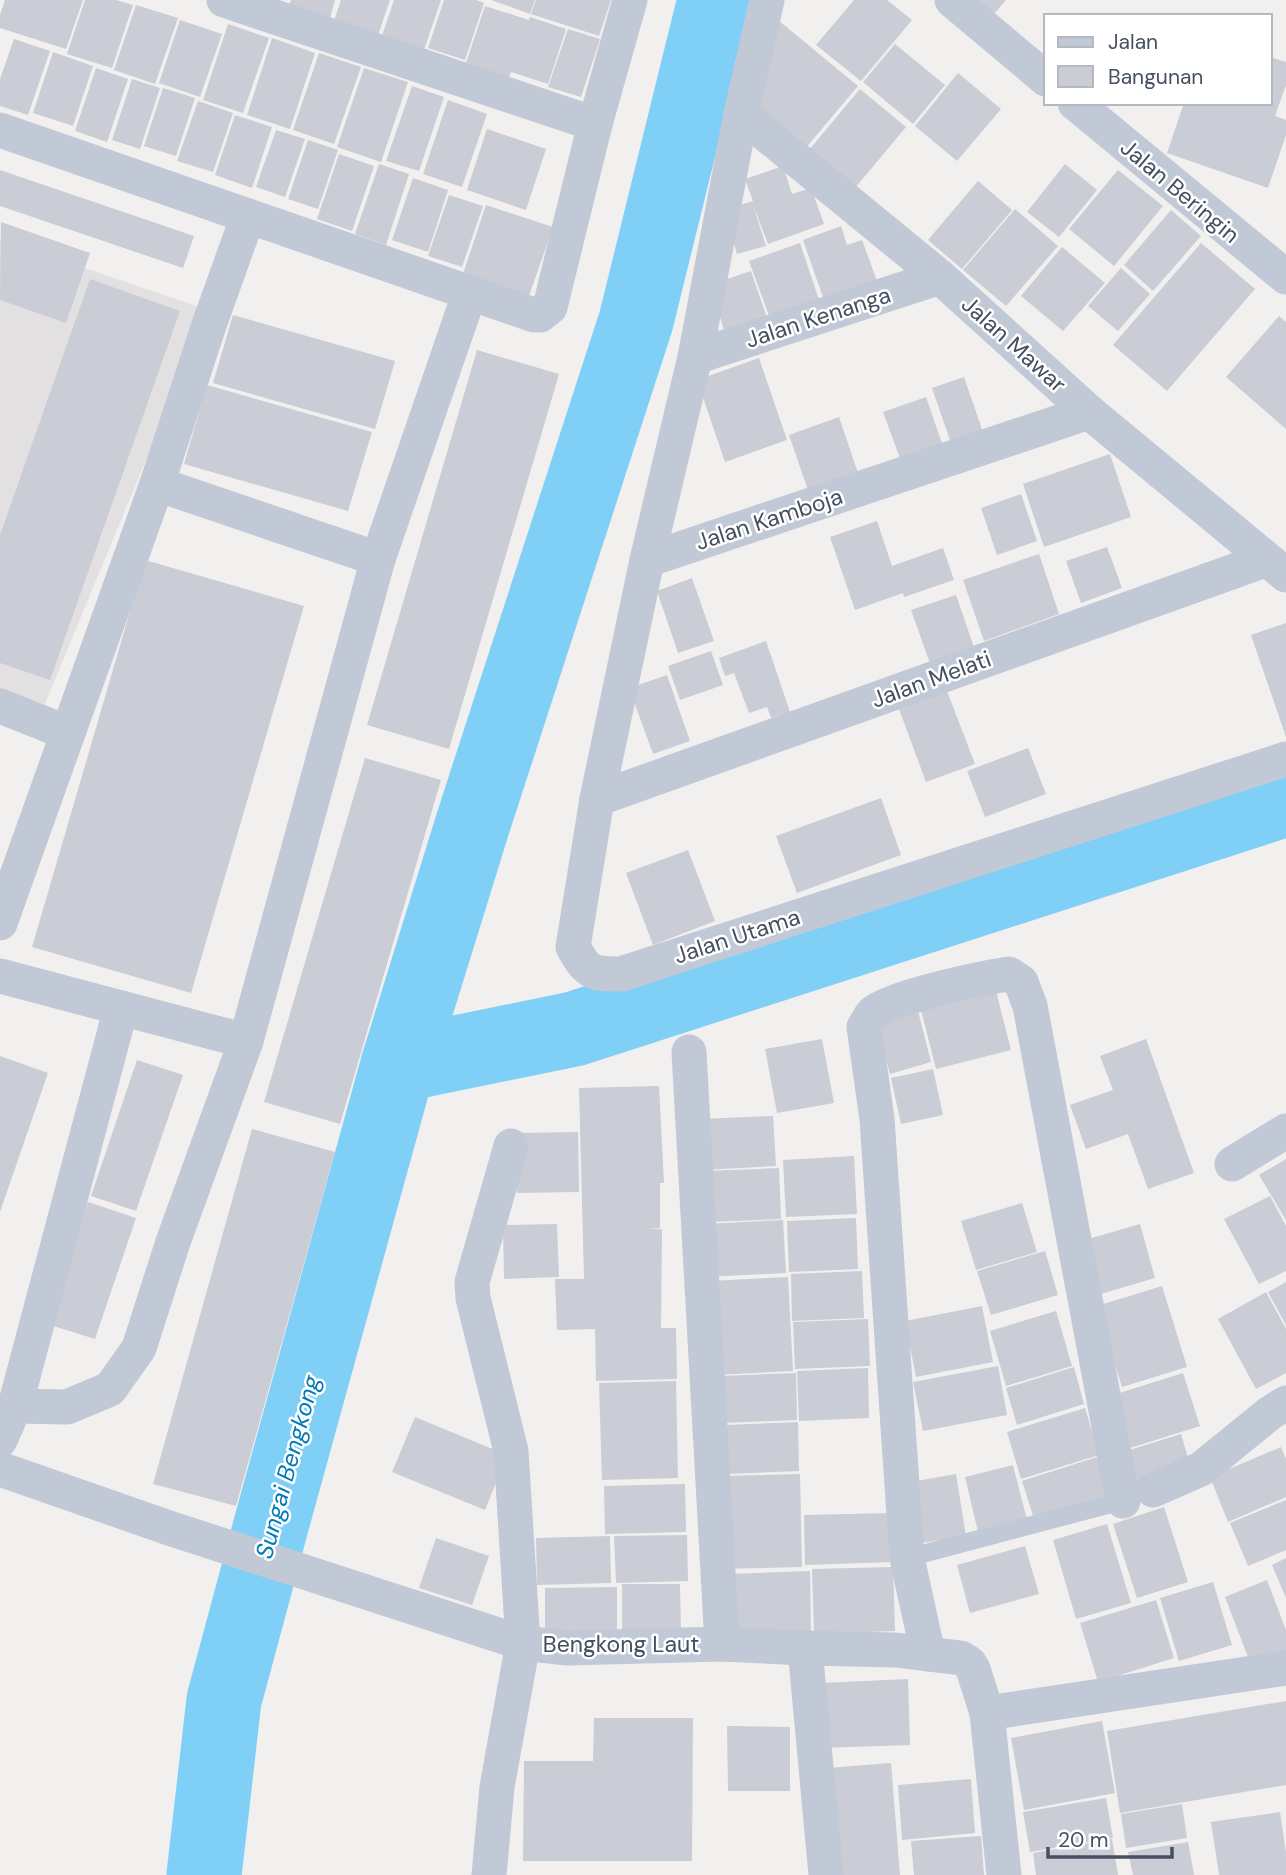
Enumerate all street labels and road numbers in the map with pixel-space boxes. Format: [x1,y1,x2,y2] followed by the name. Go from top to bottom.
[1114,132,1246,250] street label: Jalan Beringin
[742,279,894,355] street label: Jalan Kenanga
[955,289,1073,399] street label: Jalan Mawar
[692,481,846,557] street label: Jalan Kamboja
[867,643,995,715] street label: Jalan Melati
[670,902,804,970] street label: Jalan Utama
[543,1629,699,1659] street label: Bengkong Laut

